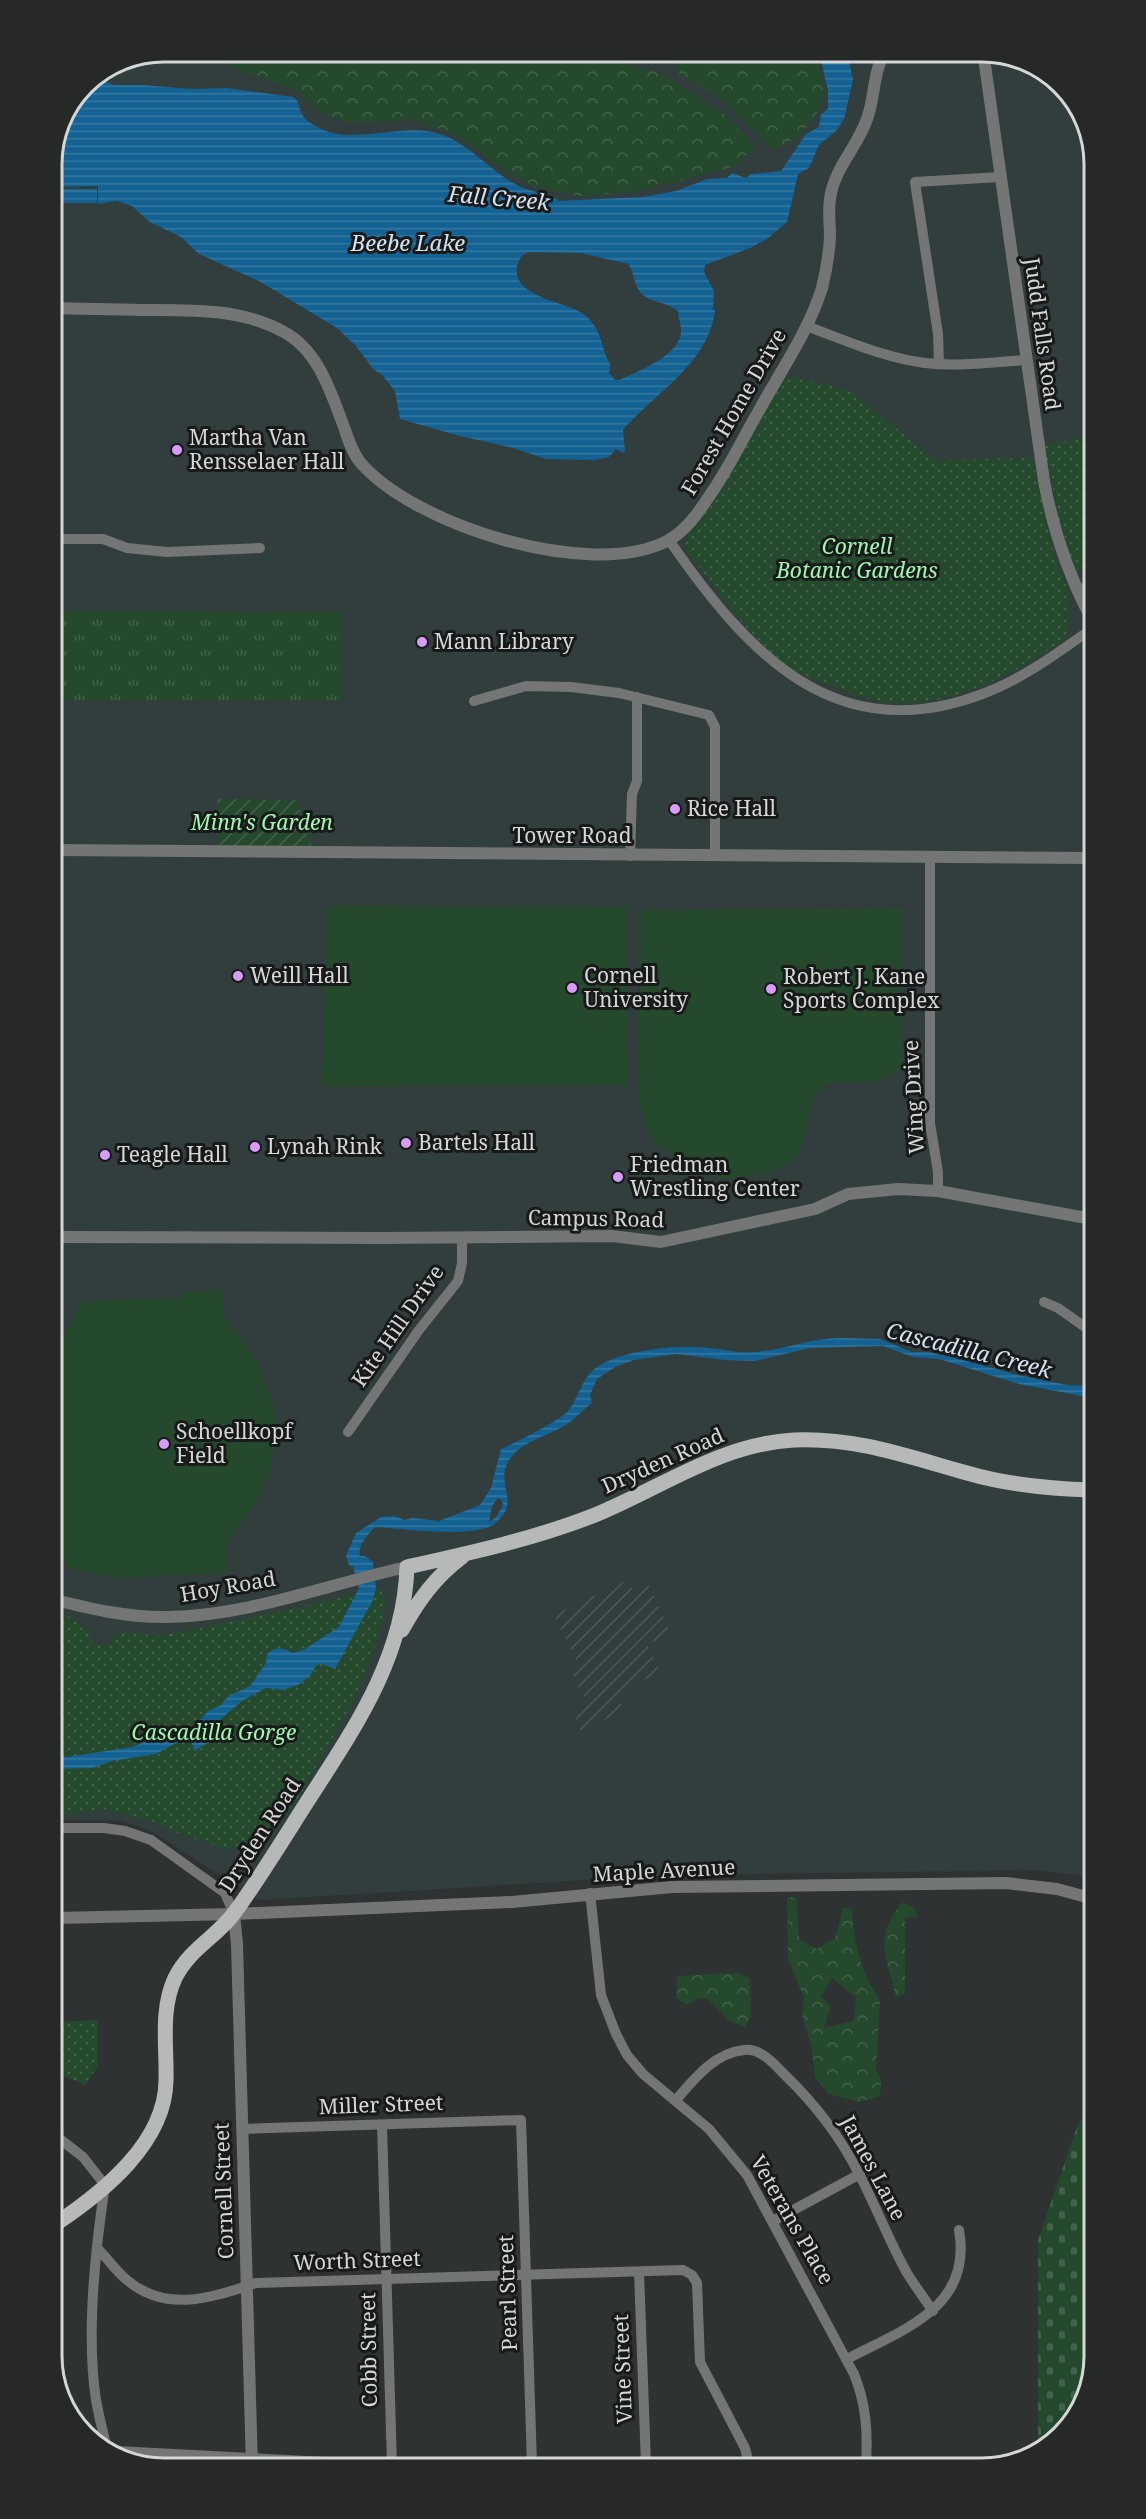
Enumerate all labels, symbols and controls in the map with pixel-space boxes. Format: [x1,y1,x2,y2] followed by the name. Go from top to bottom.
[446,178,553,217] water label: Fall Creek
[350,227,465,257] water label: Beebe Lake
[1018,255,1068,412] street label: Judd Falls Road
[674,323,792,500] street label: Forest Home Drive
[189,423,345,475] place label: Martha Van Rensselaer Hall
[170,443,184,457] marker: Martha Van Rensselaer Hall
[775,532,938,584] park label: Cornell Botanic Gardens
[434,627,574,655] place label: Mann Library
[415,635,429,649] marker: Mann Library
[687,794,777,822] place label: Rice Hall
[668,802,682,816] marker: Rice Hall
[190,808,333,836] park label: Minn's Garden
[512,821,632,849] street label: Tower Road
[250,961,349,989] place label: Weill Hall
[584,961,688,1013] place label: Cornell University
[783,962,940,1014] place label: Robert J. Kane Sports Complex
[231,969,245,983] marker: Weill Hall
[565,981,579,995] marker: Cornell University
[764,982,778,996] marker: Robert J. Kane Sports Complex
[896,1039,930,1155] street label: Wing Drive
[418,1128,536,1156] place label: Bartels Hall
[267,1132,383,1160] place label: Lynah Rink
[399,1136,413,1150] marker: Bartels Hall
[117,1140,228,1168] place label: Teagle Hall
[248,1140,262,1154] marker: Lynah Rink
[98,1148,112,1162] marker: Teagle Hall
[630,1150,800,1202] place label: Friedman Wrestling Center
[611,1170,625,1184] marker: Friedman Wrestling Center
[528,1203,665,1233] street label: Campus Road
[345,1259,450,1392] street label: Kite Hill Drive
[883,1314,1056,1384] water label: Cascadilla Creek
[176,1417,294,1469] place label: Schoellkopf Field
[597,1421,728,1499] street label: Dryden Road
[157,1437,171,1451] marker: Schoellkopf Field
[178,1564,278,1608] street label: Hoy Road
[132,1718,296,1746] park label: Cascadilla Gorge
[212,1772,307,1897] street label: Dryden Road
[592,1852,736,1888] street label: Maple Avenue
[318,2088,444,2120] street label: Miller Street
[834,2109,913,2225] street label: James Lane
[207,2122,239,2260] street label: Cornell Street
[744,2150,841,2289] street label: Veterans Place
[491,2234,523,2352] street label: Pearl Street
[293,2244,421,2276] street label: Worth Street
[353,2292,383,2408] street label: Cobb Street
[606,2314,638,2424] street label: Vine Street

